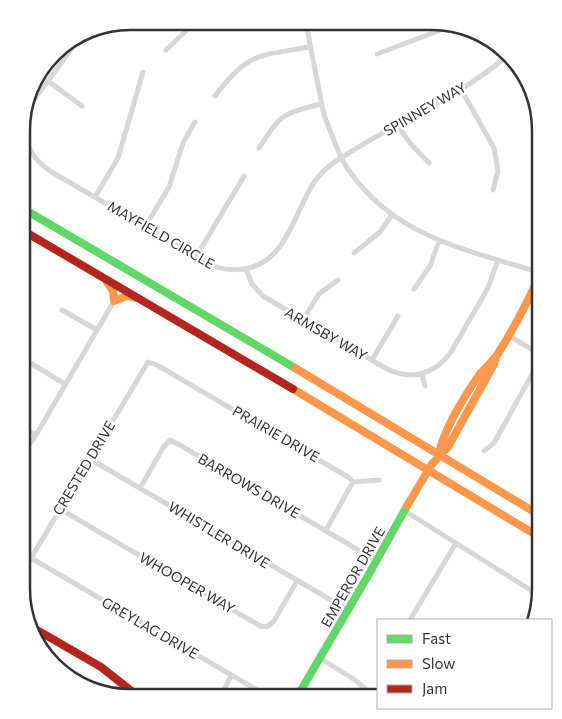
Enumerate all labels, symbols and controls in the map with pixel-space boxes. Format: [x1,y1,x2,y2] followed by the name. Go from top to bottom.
[380,78,469,139] street label: SPINNEY WAY
[105,197,218,272] street label: MAYFIELD CIRCLE
[282,303,370,364] street label: ARMSBY WAY
[230,402,323,465] street label: PRAIRIE DRIVE
[49,417,118,518] street label: CRESTED DRIVE
[195,450,303,522] street label: BARROWS DRIVE
[165,498,273,572] street label: WHISTLER DRIVE
[317,524,388,630] street label: EMPEROR DRIVE
[136,548,238,617] street label: WHOOPER WAY
[99,593,202,662] street label: GREYLAG DRIVE
[377,619,552,709] legend
[422,629,451,647] text: Fast
[422,654,455,672] text: Slow
[422,679,447,697] text: Jam

